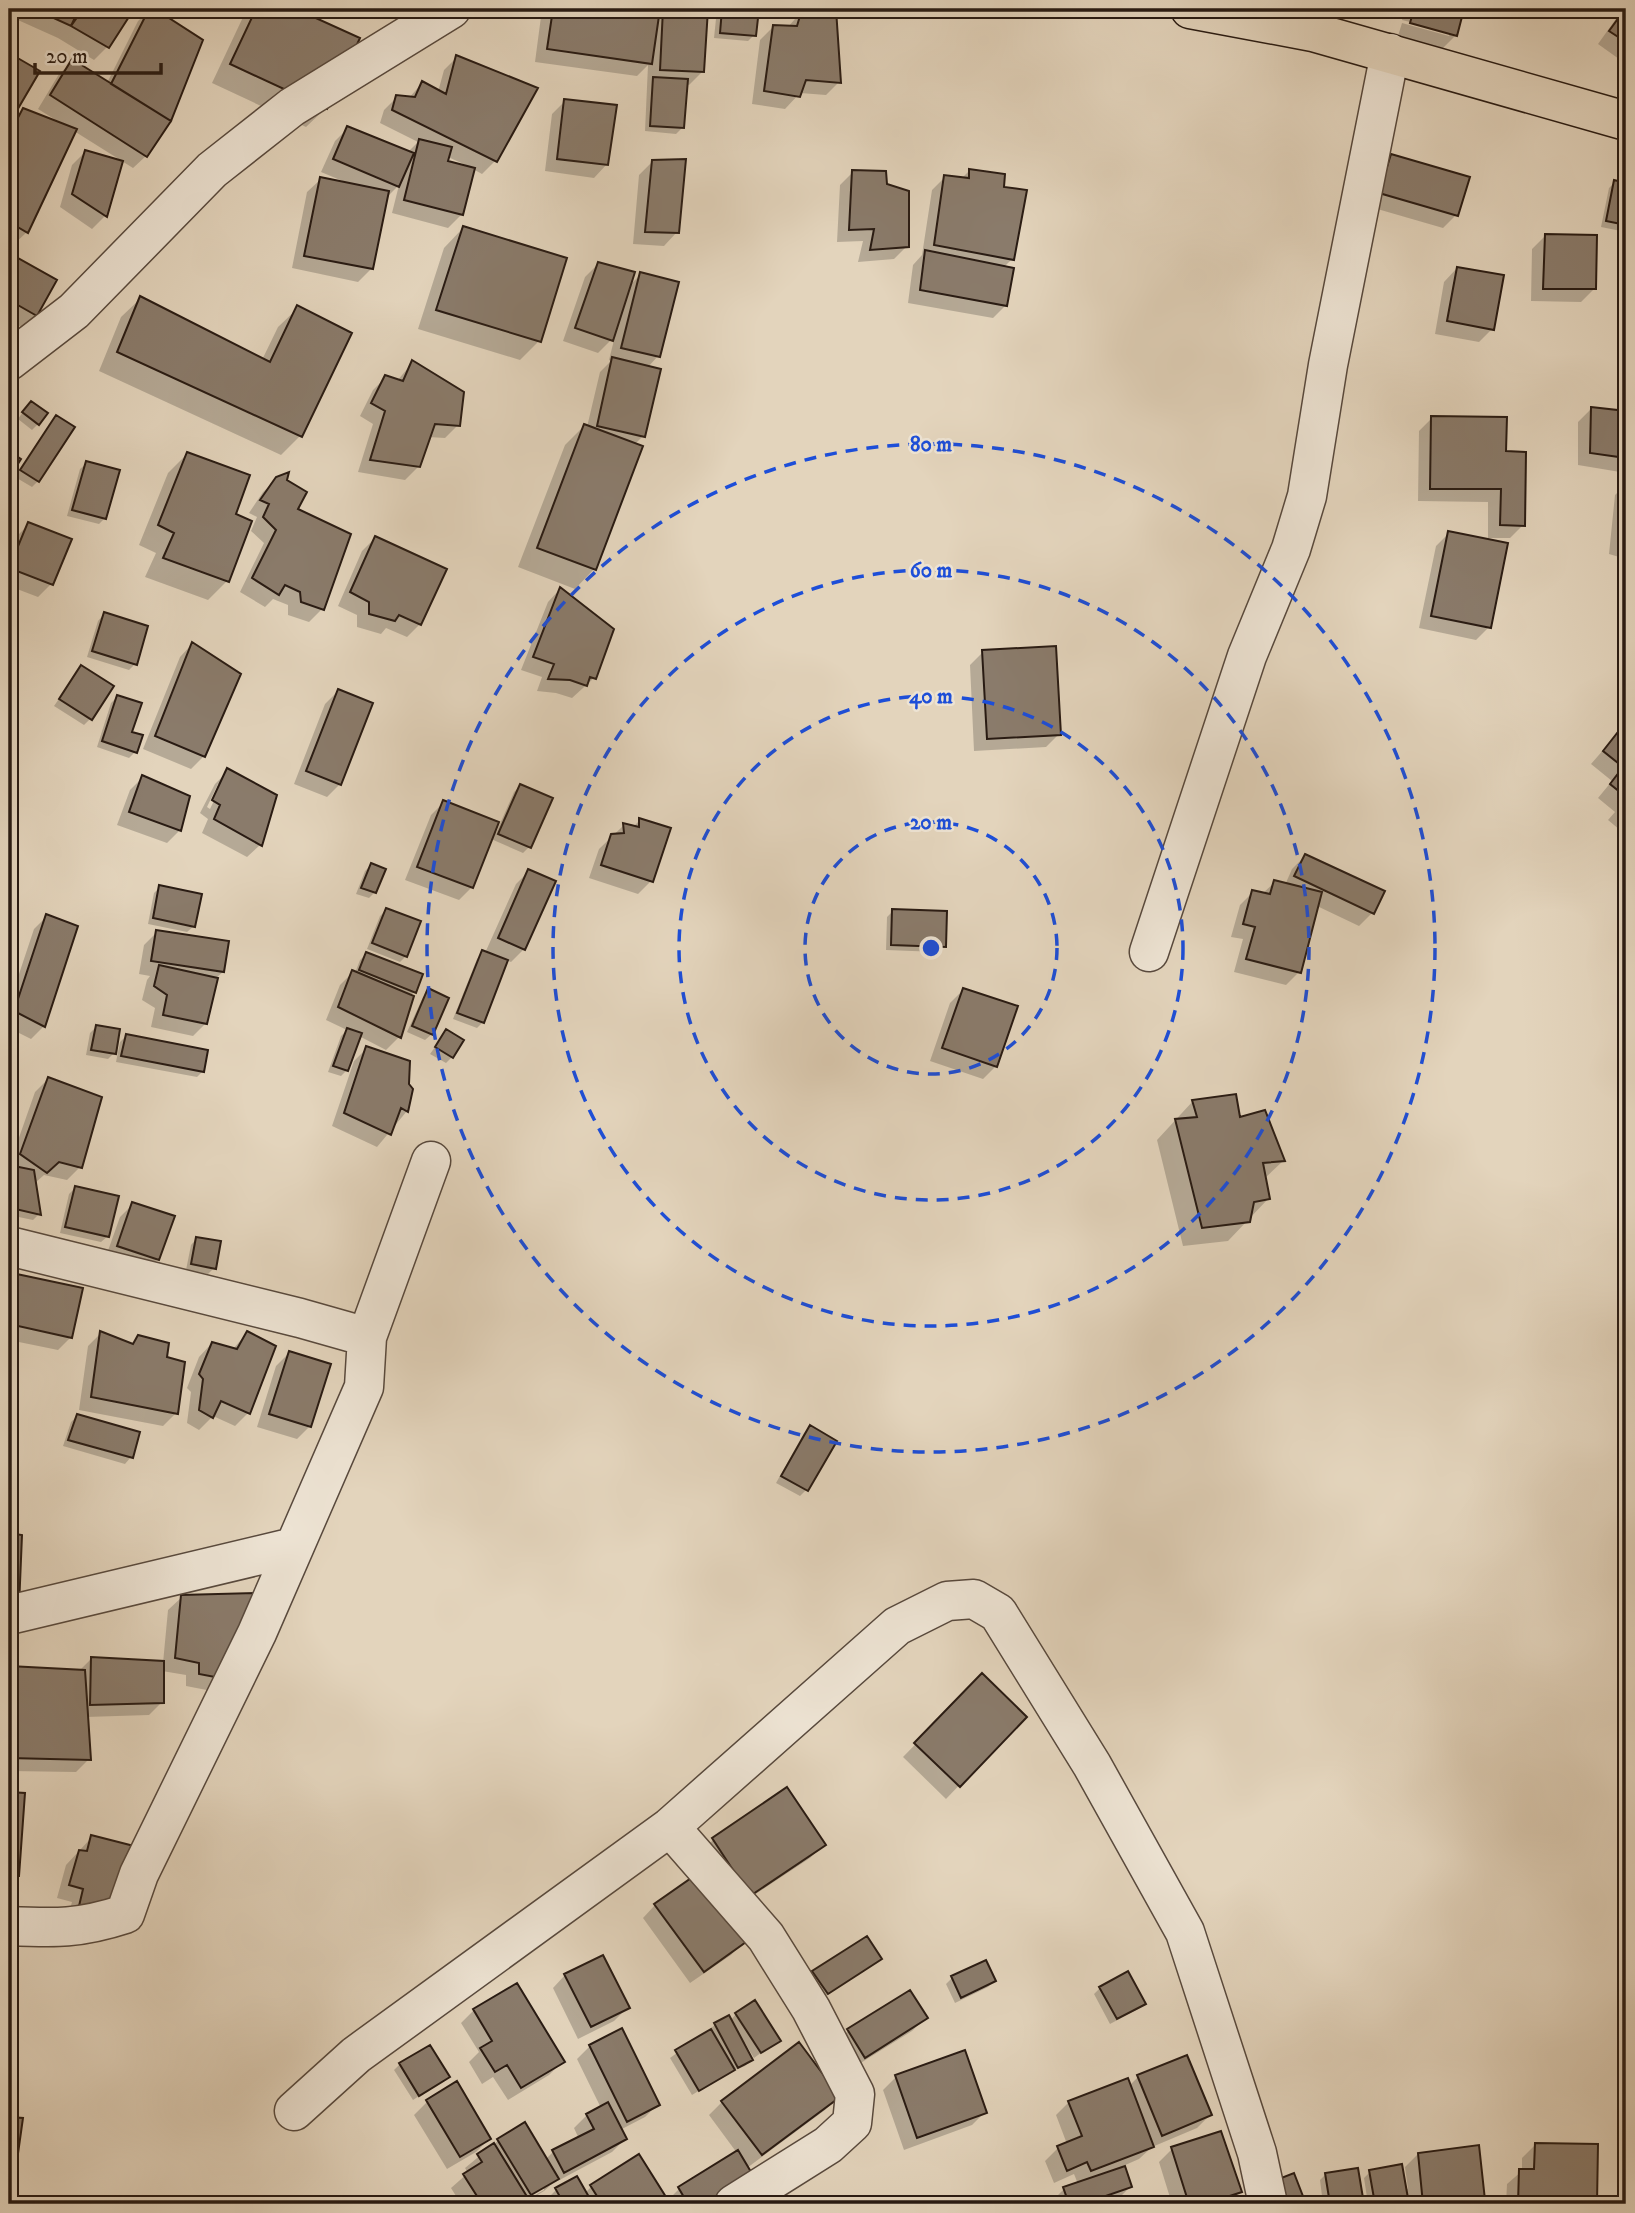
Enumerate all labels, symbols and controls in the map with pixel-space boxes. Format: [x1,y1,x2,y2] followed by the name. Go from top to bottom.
[35,32,161,76] scale bar
[46,44,88,70] text: 20 m
[910,432,952,458] text: 80 m
[910,558,952,584] text: 60 m
[909,684,953,710] text: 40 m
[910,810,952,836] text: 20 m
[919,936,943,960] centre of rings

